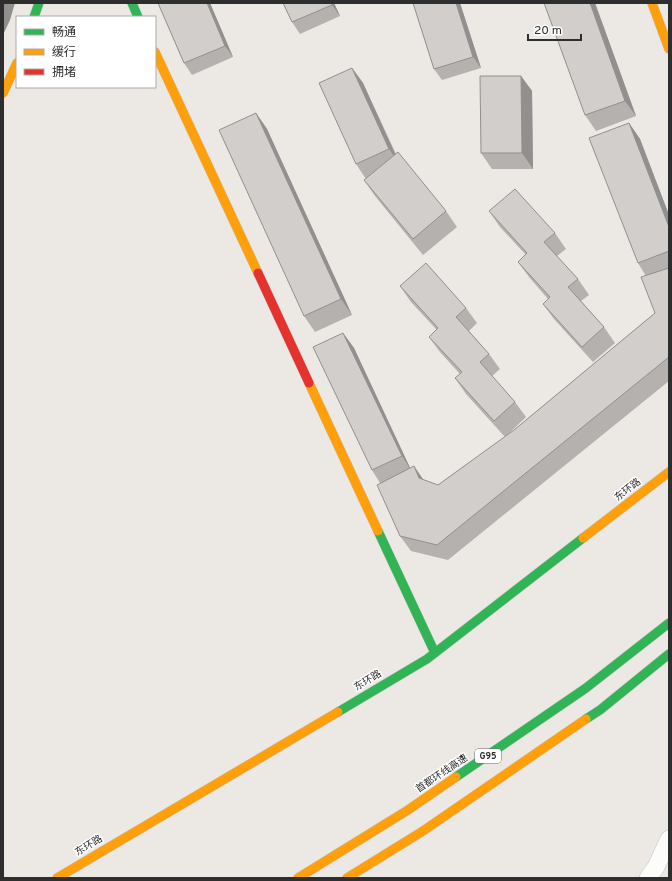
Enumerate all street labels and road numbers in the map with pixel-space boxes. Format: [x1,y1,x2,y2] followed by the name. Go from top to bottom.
[612,476,644,504] street label: 东环路
[352,668,384,694] street label: 东环路
[475,749,501,763] road number: G95
[413,752,471,796] street label: 首都环线高速
[73,833,105,859] street label: 东环路

